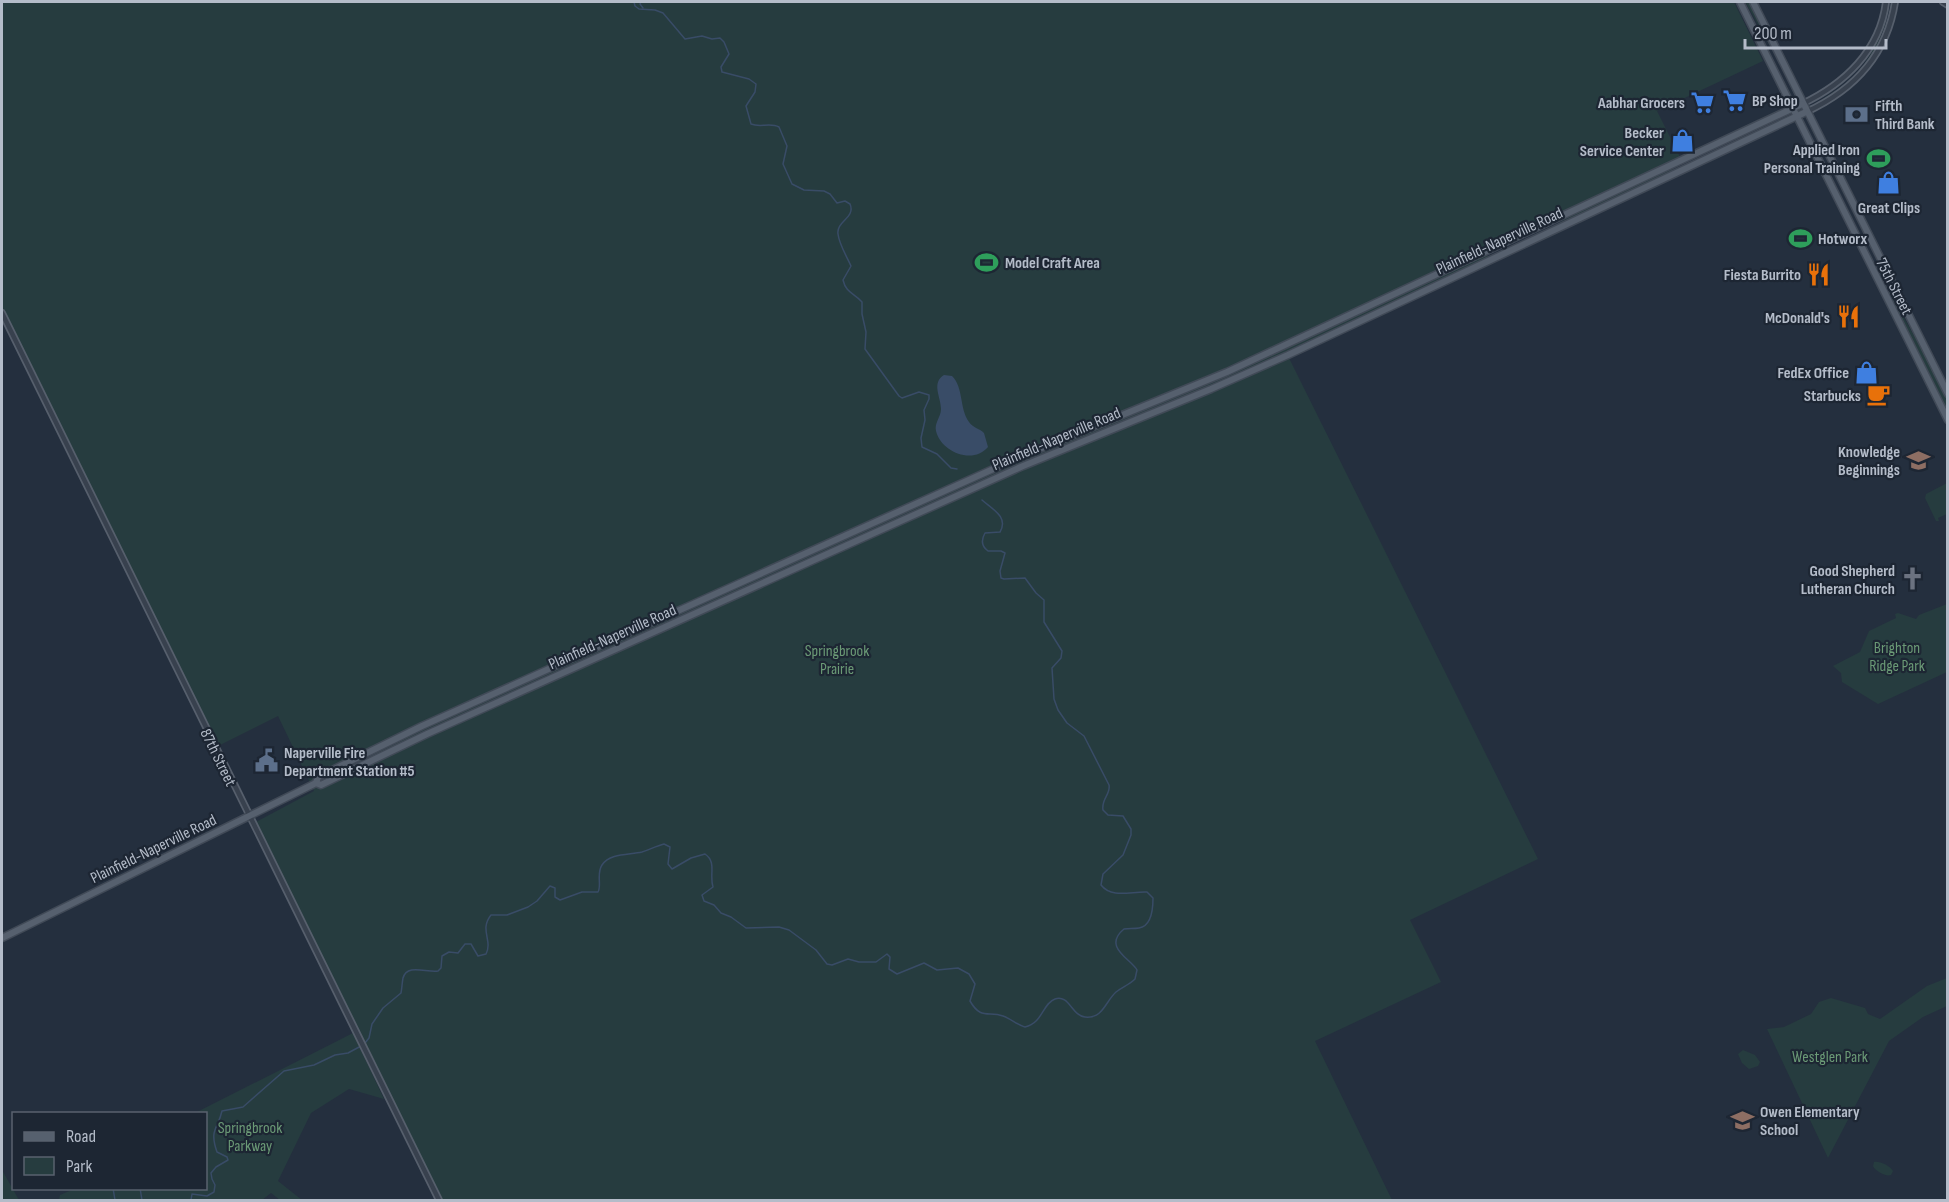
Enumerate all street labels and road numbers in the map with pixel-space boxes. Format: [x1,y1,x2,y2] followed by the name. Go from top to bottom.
[1433,204,1566,279] street label: Plainfield-Naperville Road
[1871,255,1916,318] street label: 75th Street
[990,404,1124,475] street label: Plainfield-Naperville Road
[546,601,679,674] street label: Plainfield-Naperville Road
[196,726,240,790] street label: 87th Street
[88,811,220,888] street label: Plainfield-Naperville Road

